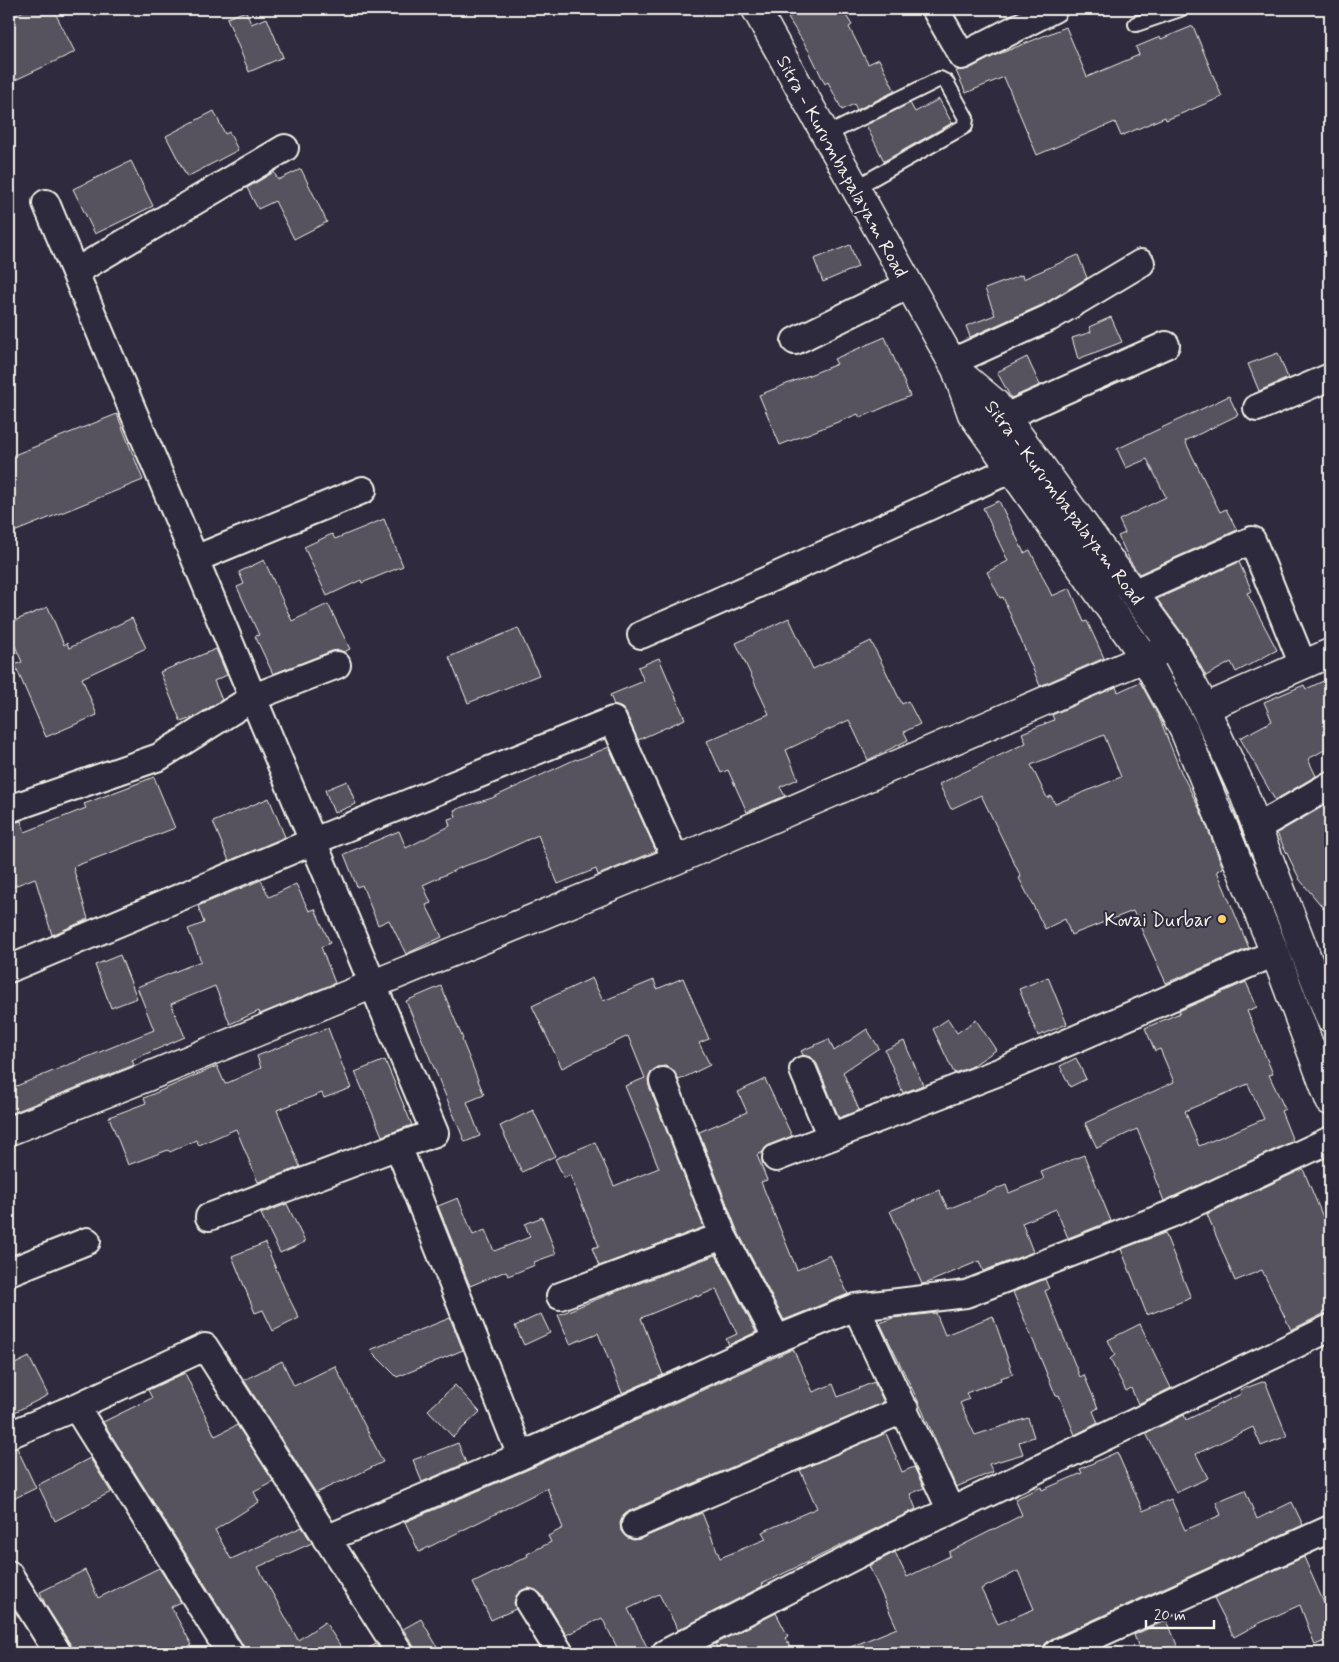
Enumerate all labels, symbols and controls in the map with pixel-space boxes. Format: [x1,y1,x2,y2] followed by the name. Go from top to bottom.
[769,51,913,283] street label: Sitra - Kurumbapalayam Road
[978,395,1149,611] street label: Sitra - Kurumbapalayam Road
[1104,908,1212,933] place label: Kovai Durbar
[1216,913,1228,925] marker: Kovai Durbar
[1146,1597,1214,1629] scale bar
[1154,1606,1186,1626] text: 20 m

